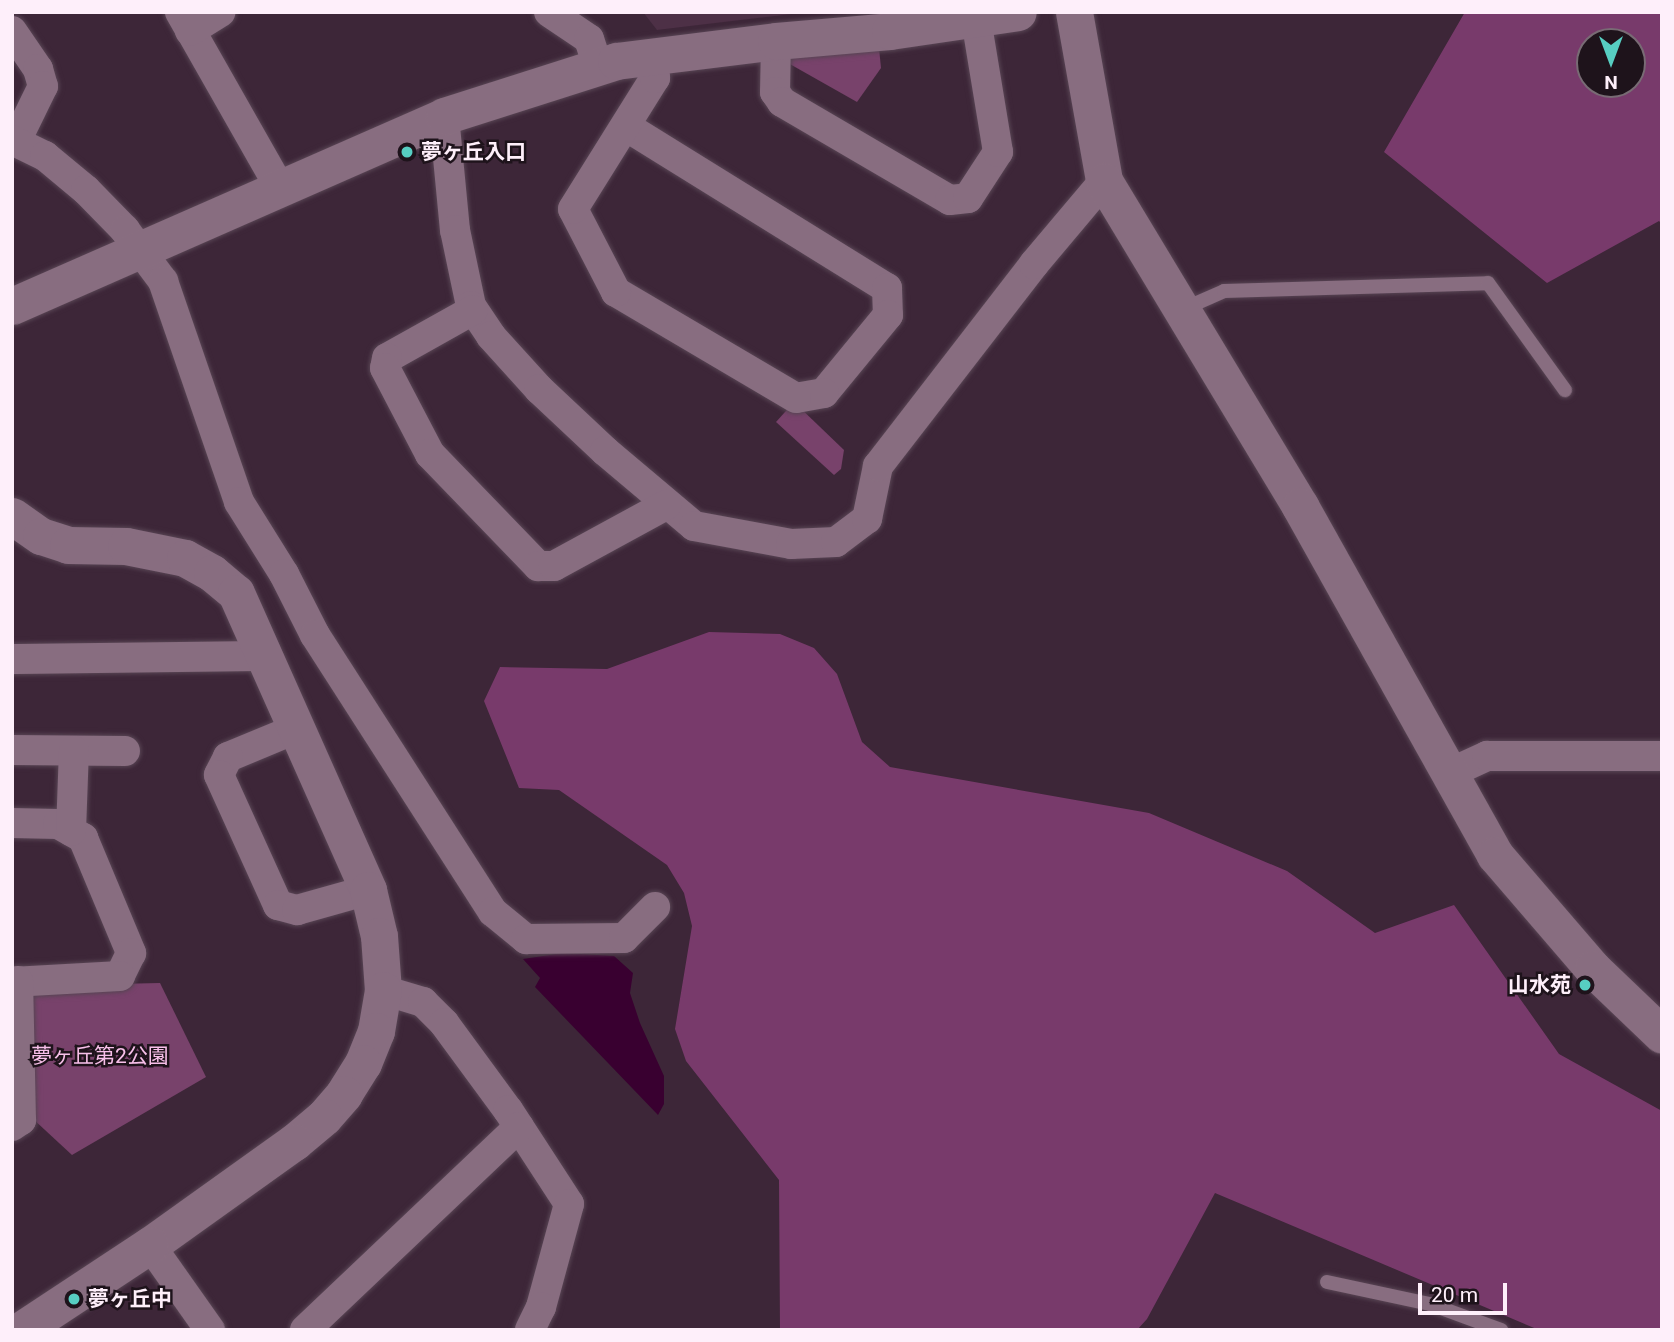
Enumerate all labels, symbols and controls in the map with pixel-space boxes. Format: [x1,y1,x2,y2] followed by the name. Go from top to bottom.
[1576,28,1646,98] north arrow
[1604,71,1618,94] text: N
[421,139,526,165] place label: 夢ヶ丘入口
[399,144,415,160] marker: 夢ヶ丘入口
[1508,972,1571,998] place label: 山水苑
[1577,977,1593,993] marker: 山水苑
[31,1043,169,1069] park label: 夢ヶ丘第2公園
[1422,1268,1511,1312] scale bar
[1431,1283,1478,1307] text: 20 m
[88,1286,172,1312] place label: 夢ヶ丘中
[66,1291,82,1307] marker: 夢ヶ丘中

